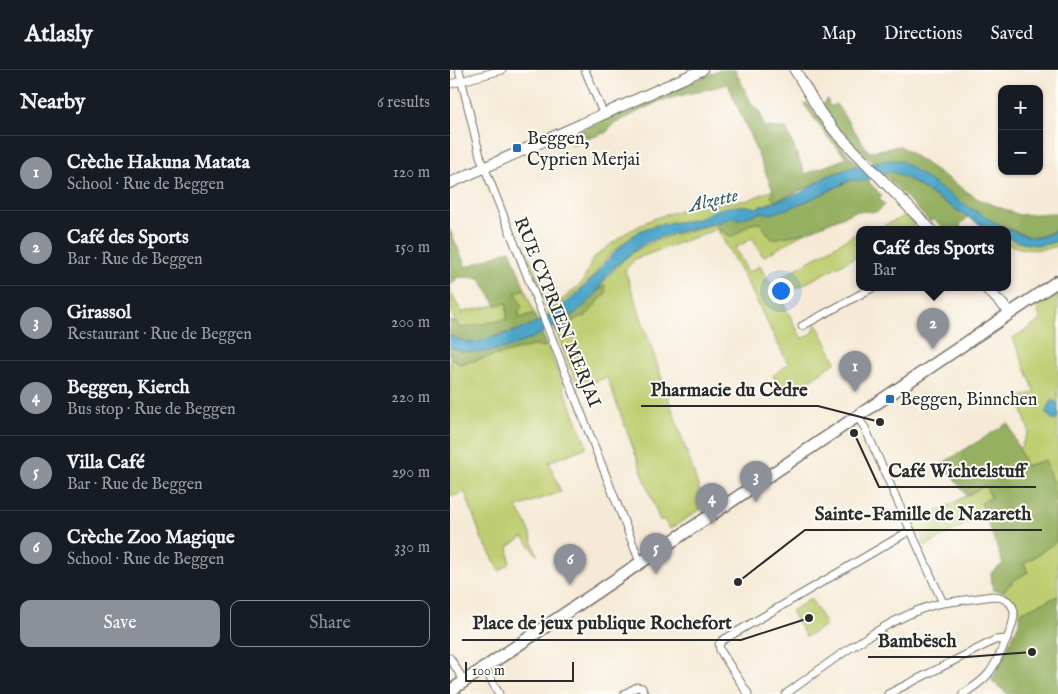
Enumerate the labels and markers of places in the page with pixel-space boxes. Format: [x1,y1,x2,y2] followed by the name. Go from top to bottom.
[527,128,640,172] place label: Beggen, Cyprien Merjai
[511,142,523,154] marker: Beggen, Cyprien Merjai
[917,308,949,349] pin: 2
[839,351,871,392] pin: 1
[641,372,818,406] callout: Pharmacie du Cèdre
[900,389,1038,412] place label: Beggen, Binnchen
[884,393,896,405] marker: Beggen, Binnchen
[879,453,1036,487] callout: Café Wichtelstuff
[740,461,772,502] pin: 3
[696,483,728,524] pin: 4
[805,496,1042,530] callout: Sainte-Famille de Nazareth
[640,533,672,574] pin: 5
[554,544,586,585] pin: 6
[462,606,741,640] callout: Place de jeux publique Rochefort
[868,623,967,657] callout: Bambësch

